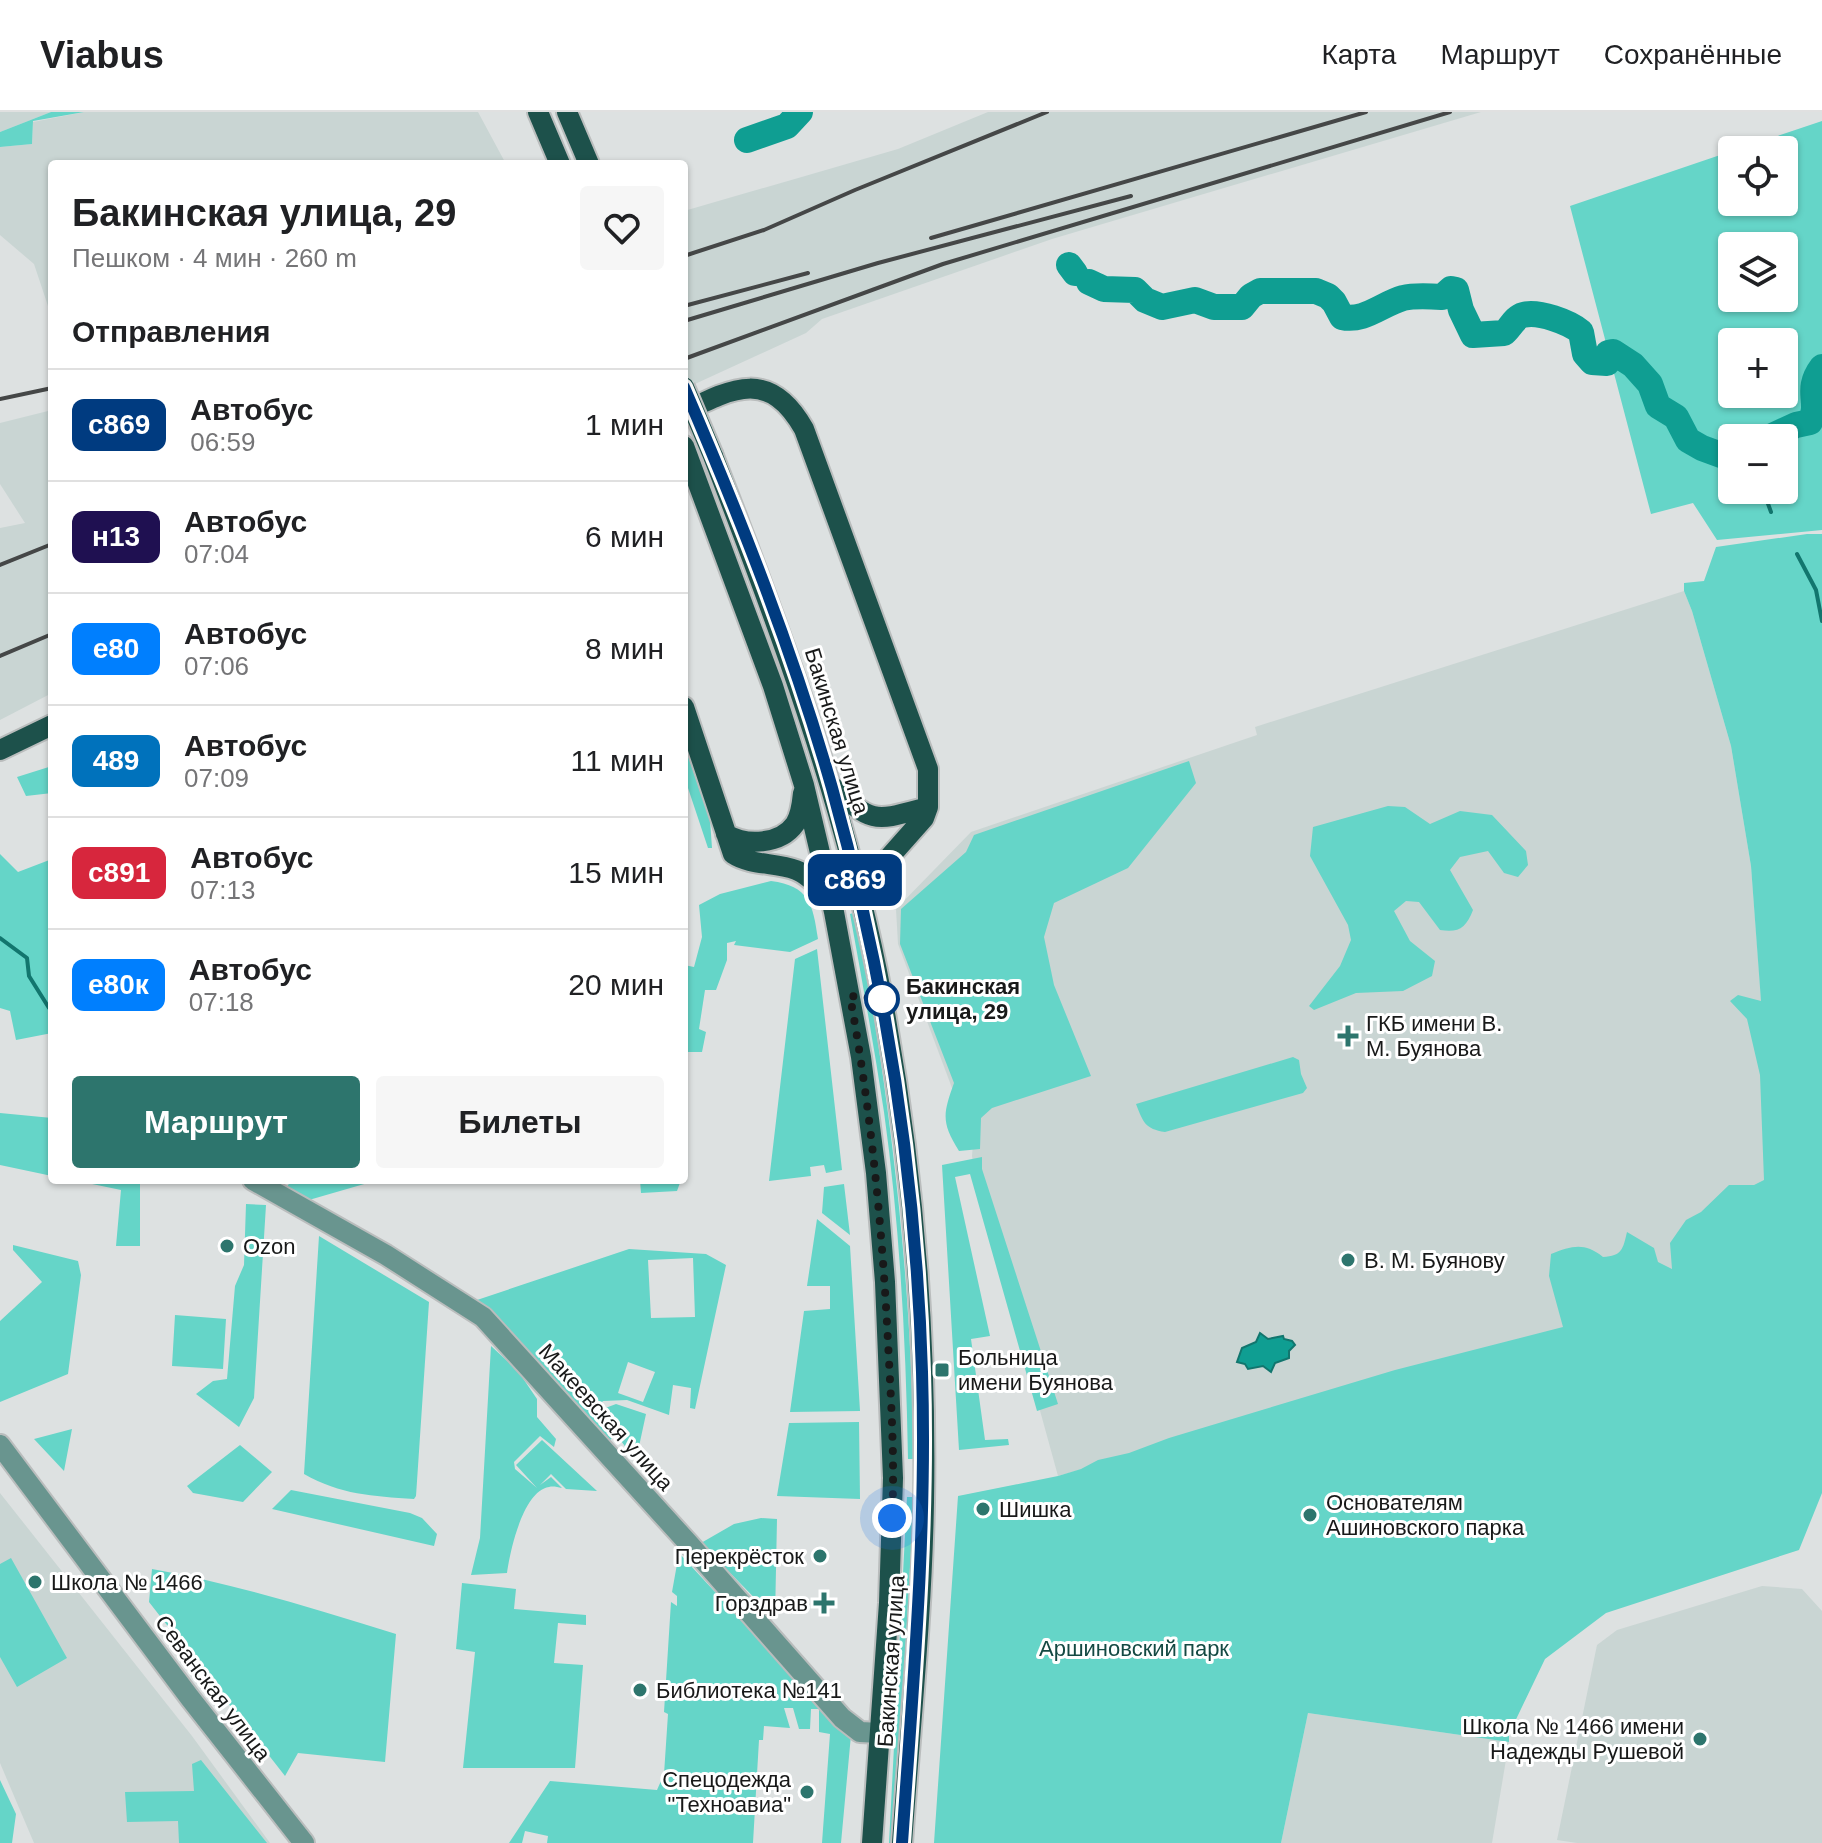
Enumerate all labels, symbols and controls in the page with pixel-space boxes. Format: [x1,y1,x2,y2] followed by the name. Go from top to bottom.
[40,34,164,76] text: Viabus
[1321,39,1396,70] text: Карта
[1440,39,1560,70] text: Маршрут
[1604,39,1782,70] text: Сохранённые
[1718,136,1798,504] map controls
[1718,136,1798,216] button: locate
[580,186,664,270] button: heart
[72,192,456,234] text: Бакинская улица, 29
[1718,232,1798,312] button: layers
[72,243,357,273] text: Пешком · 4 мин · 260 m
[72,315,271,348] text: Отправления
[1718,328,1798,408] button: +
[190,393,313,426] text: Автобус
[585,408,664,441] text: 1 мин
[88,409,150,440] text: с869
[1718,424,1798,504] button: −
[190,427,255,457] text: 06:59
[184,505,307,538] text: Автобус
[585,520,664,553] text: 6 мин
[92,521,140,552] text: н13
[184,539,249,569] text: 07:04
[184,617,307,650] text: Автобус
[585,632,664,665] text: 8 мин
[93,633,139,664] text: е80
[800,645,874,818] street label: Бакинская улица
[184,651,249,681] text: 07:06
[184,729,307,762] text: Автобус
[571,744,664,777] text: 11 мин
[93,745,139,776] text: 489
[184,763,249,793] text: 07:09
[190,841,313,874] text: Автобус
[799,854,911,906] line badge: с869
[568,856,664,889] text: 15 мин
[88,857,150,888] text: с891
[824,864,886,895] text: с869
[190,875,255,905] text: 07:13
[189,953,312,986] text: Автобус
[568,968,664,1001] text: 20 мин
[88,969,149,1000] text: е80к
[906,974,1020,1024] place label: Бакинская улица, 29
[865,982,899,1016] marker: Бакинская улица, 29
[189,987,254,1017] text: 07:18
[1366,1011,1502,1061] place label: ГКБ имени В. М. Буянова
[1337,1025,1359,1047] marker: ГКБ имени В. М. Буянова
[72,1076,360,1168] button: Маршрут
[376,1076,664,1168] button: Билеты
[243,1234,296,1259] place label: Ozon
[218,1237,236,1255] marker: Ozon
[1364,1248,1505,1273] place label: В. М. Буянову
[1339,1251,1357,1269] marker: В. М. Буянову
[534,1339,679,1496] street label: Макеевская улица
[958,1345,1114,1395] place label: Больница имени Буянова
[933,1361,951,1379] marker: Больница имени Буянова
[1326,1490,1525,1540] place label: Основателям Ашиновского парка
[999,1497,1072,1522] place label: Шишка
[872,1498,912,1538] your location
[974,1500,992,1518] marker: Шишка
[1301,1506,1319,1524] marker: Основателям Ашиновского парка
[675,1544,804,1569] place label: Перекрёсток
[811,1547,829,1565] marker: Перекрёсток
[51,1570,203,1595] place label: Школа № 1466
[26,1573,44,1591] marker: Школа № 1466
[873,1573,910,1748] street label: Бакинская улица
[715,1591,808,1616] place label: Горздрав
[815,1594,833,1612] marker: Горздрав
[150,1610,276,1766] street label: Севанская улица
[1039,1636,1229,1661] park label: Аршиновский парк
[656,1678,842,1703] place label: Библиотека №141
[631,1681,649,1699] marker: Библиотека №141
[1462,1714,1684,1764] place label: Школа № 1466 имени Надежды Рушевой
[1691,1730,1709,1748] marker: Школа № 1466 имени Надежды Рушевой
[662,1767,792,1817] place label: Спецодежда "Техноавиа"
[798,1783,816,1801] marker: Спецодежда "Техноавиа"

